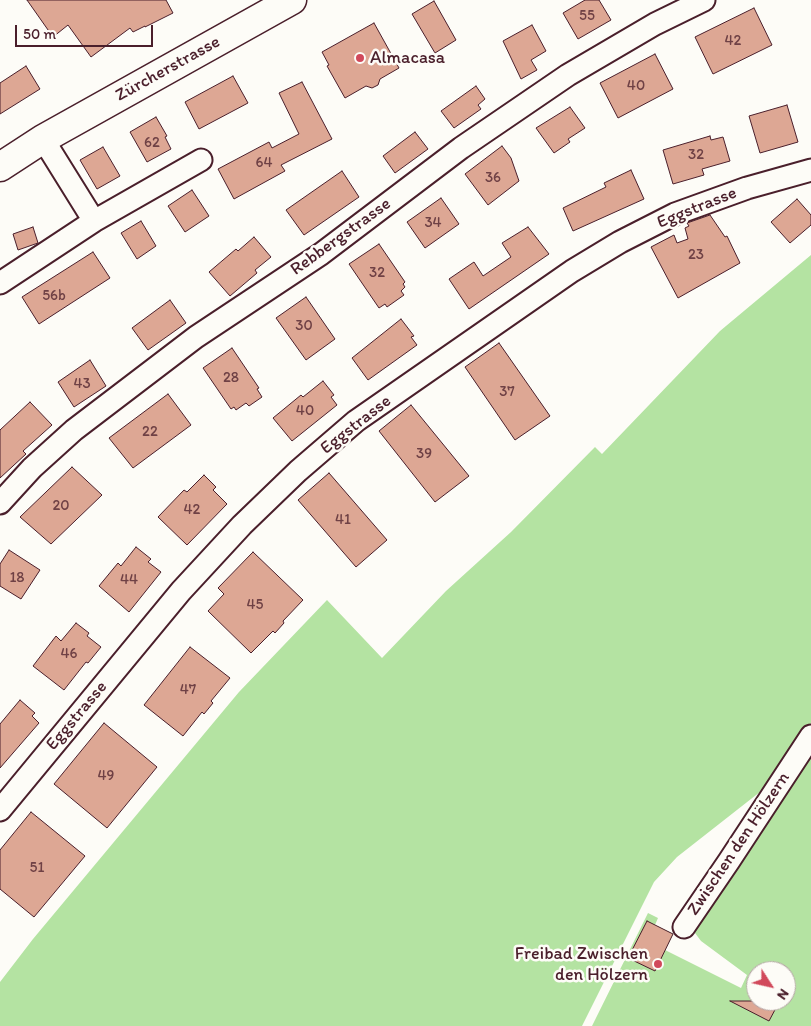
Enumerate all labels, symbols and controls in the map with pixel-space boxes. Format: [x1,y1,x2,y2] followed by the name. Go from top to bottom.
[579,7,595,25] house number: 55
[18,15,155,47] scale bar
[23,25,56,43] text: 50 m
[112,31,224,107] street label: Zürcherstrasse
[725,32,741,50] house number: 42
[370,47,445,69] place label: Almacasa
[354,52,366,64] marker: Almacasa
[627,77,645,95] house number: 40
[144,134,160,152] house number: 62
[688,146,704,164] house number: 32
[256,154,272,172] house number: 64
[485,169,501,187] house number: 36
[654,182,740,234] street label: Eggstrasse
[287,193,395,281] street label: Rebbergstrasse
[424,214,442,232] house number: 34
[688,246,704,264] house number: 23
[369,264,385,282] house number: 32
[42,287,66,305] house number: 56b
[295,317,313,335] house number: 30
[223,369,239,387] house number: 28
[73,375,91,393] house number: 43
[499,383,515,401] house number: 37
[316,391,396,459] street label: Eggstrasse
[296,402,314,420] house number: 40
[142,423,158,441] house number: 22
[416,445,432,463] house number: 39
[52,497,70,515] house number: 20
[184,501,200,519] house number: 42
[335,511,351,529] house number: 41
[9,569,25,587] house number: 18
[120,571,138,589] house number: 44
[247,596,263,614] house number: 45
[61,645,77,663] house number: 46
[42,677,112,755] street label: Eggstrasse
[180,681,196,699] house number: 47
[98,767,114,785] house number: 49
[683,768,795,920] street label: Zwischen den Hölzern
[30,859,44,877] house number: 51
[515,943,648,986] place label: Freibad Zwischen den Hölzern
[652,958,664,970] marker: Freibad Zwischen den Hölzern
[746,961,796,1011] north arrow
[773,986,793,1003] text: N

